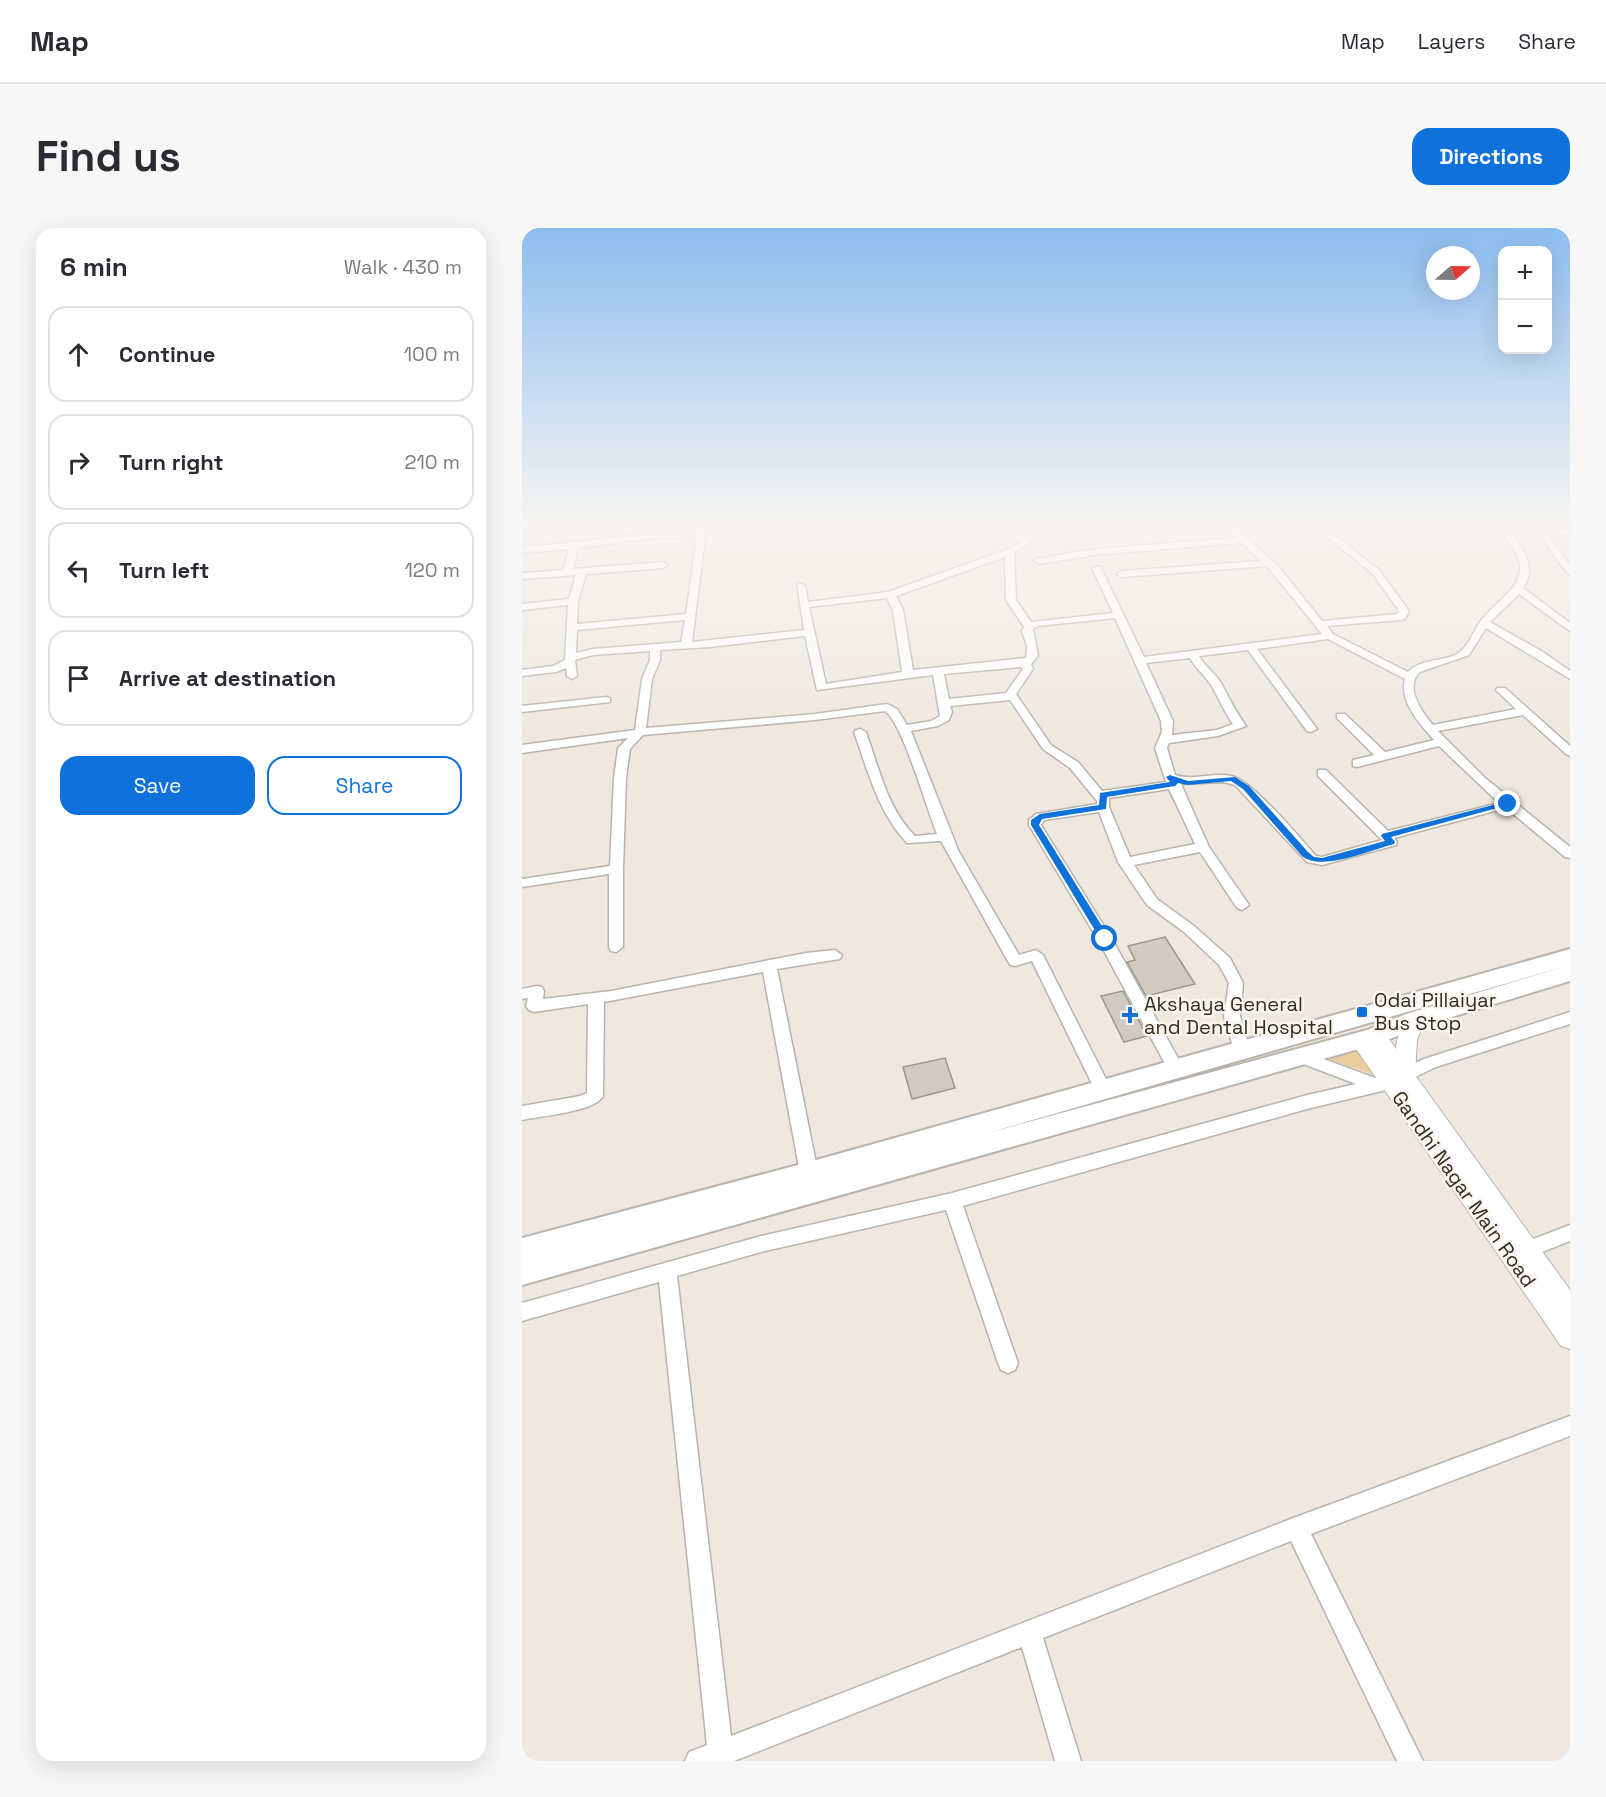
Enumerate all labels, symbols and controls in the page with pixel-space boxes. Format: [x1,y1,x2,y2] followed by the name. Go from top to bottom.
[30,23,89,59] text: Map
[1341,28,1385,55] text: Map
[1418,28,1485,55] text: Layers
[1518,28,1576,55] text: Share
[1412,128,1570,185] button: Directions
[36,130,181,183] text: Find us
[1426,246,1480,300] north arrow
[1498,246,1552,354] map controls
[1498,246,1552,300] button: +
[60,250,128,284] text: 6 min
[344,254,462,280] text: Walk · 430 m
[1498,300,1552,354] button: −
[62,338,95,371] icon: ahead
[119,340,215,368] text: Continue
[404,341,460,367] text: 100 m
[62,446,95,479] icon: right
[119,448,224,476] text: Turn right
[404,449,460,475] text: 210 m
[62,554,95,587] icon: left
[119,556,209,584] text: Turn left
[404,557,460,583] text: 120 m
[62,662,95,695] icon: arrive
[119,664,336,692] text: Arrive at destination
[60,756,255,815] button: Save
[267,756,462,815] button: Share
[1494,790,1520,816] route end
[1091,925,1117,951] route start
[1374,987,1496,1036] place label: Odai Pillaiyar Bus Stop
[1144,991,1333,1040] place label: Akshaya General and Dental Hospital
[1355,1005,1369,1019] marker: Odai Pillaiyar Bus Stop
[1121,1006,1139,1024] marker: Akshaya General and Dental Hospital
[1386,1086,1542,1292] street label: Gandhi Nagar Main Road

